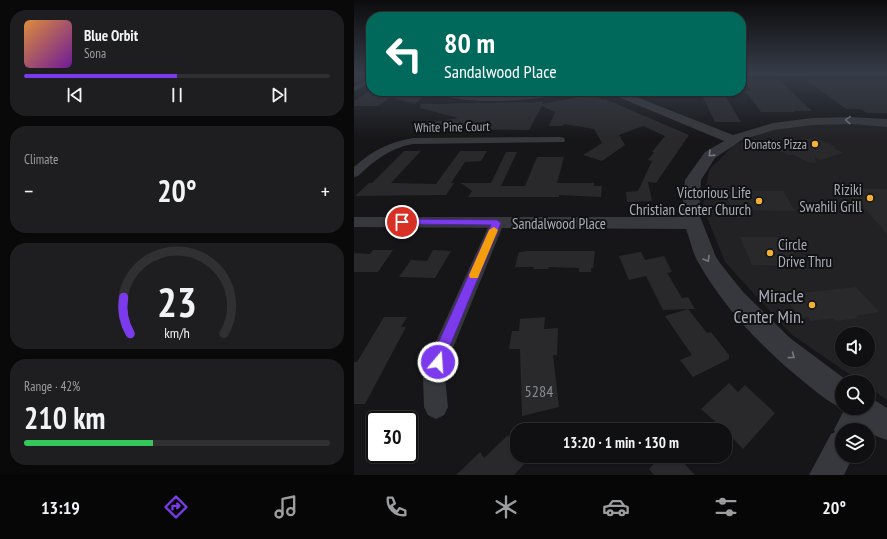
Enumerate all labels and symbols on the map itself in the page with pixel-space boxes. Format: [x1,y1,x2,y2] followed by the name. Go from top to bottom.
[845,116,851,124] one-way arrow
[414,118,490,136] street label: White Pine Court
[744,136,807,153] place label: Donatos Pizza
[810,139,820,149] marker: Donatos Pizza
[709,149,716,156] one-way arrow
[799,180,862,216] place label: Riziki Swahili Grill
[629,183,751,219] place label: Victorious Life Christian Center Church
[865,193,875,203] marker: Riziki Swahili Grill
[754,196,764,206] marker: Victorious Life Christian Center Church
[385,205,419,239] pin
[512,214,606,233] street label: Sandalwood Place
[778,235,832,271] place label: Circle Drive Thru
[765,248,775,258] marker: Circle Drive Thru
[703,255,710,262] one-way arrow
[733,284,804,328] place label: Miracle Center Min.
[807,300,817,310] marker: Miracle Center Min.
[417,341,459,383] position arrow
[788,352,795,359] one-way arrow
[525,381,553,401] house number: 5284
[366,411,418,463] speed limit sign: 30

